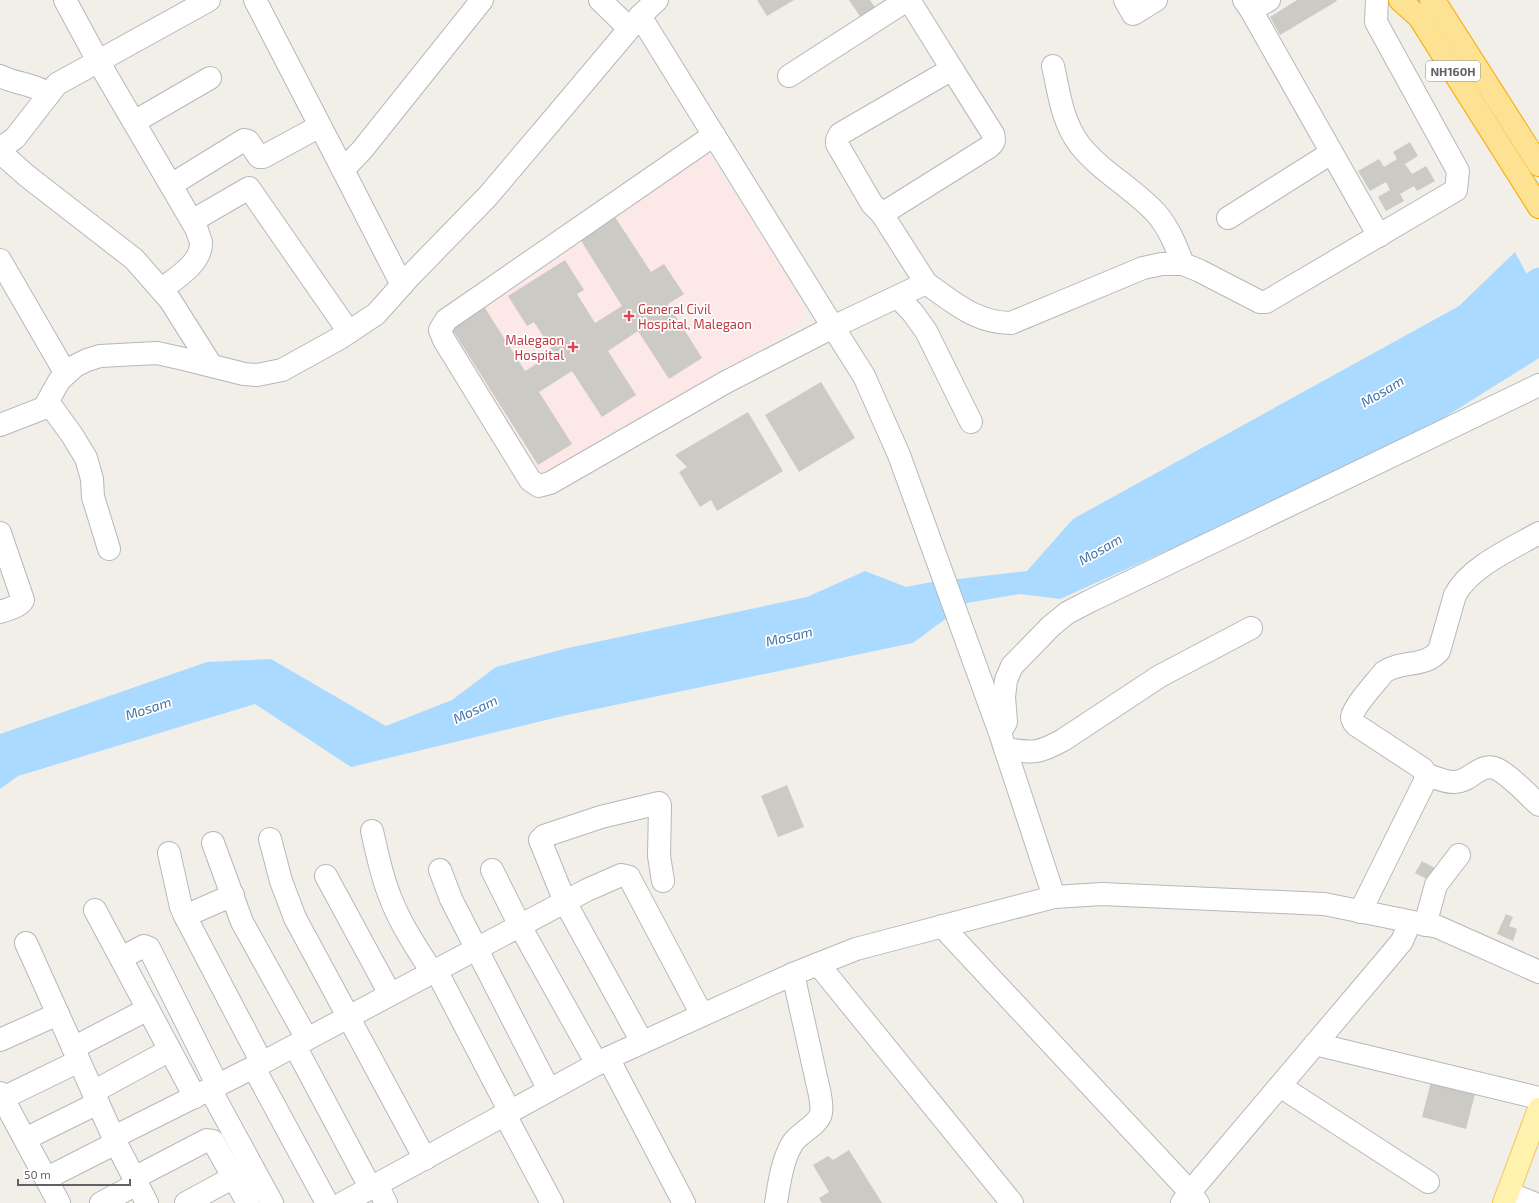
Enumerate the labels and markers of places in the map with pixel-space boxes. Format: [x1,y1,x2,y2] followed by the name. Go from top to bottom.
[638,301,752,332] place label: General Civil Hospital, Malegaon
[623,310,635,322] marker: General Civil Hospital, Malegaon
[505,332,564,363] place label: Malegaon Hospital
[567,341,579,353] marker: Malegaon Hospital

